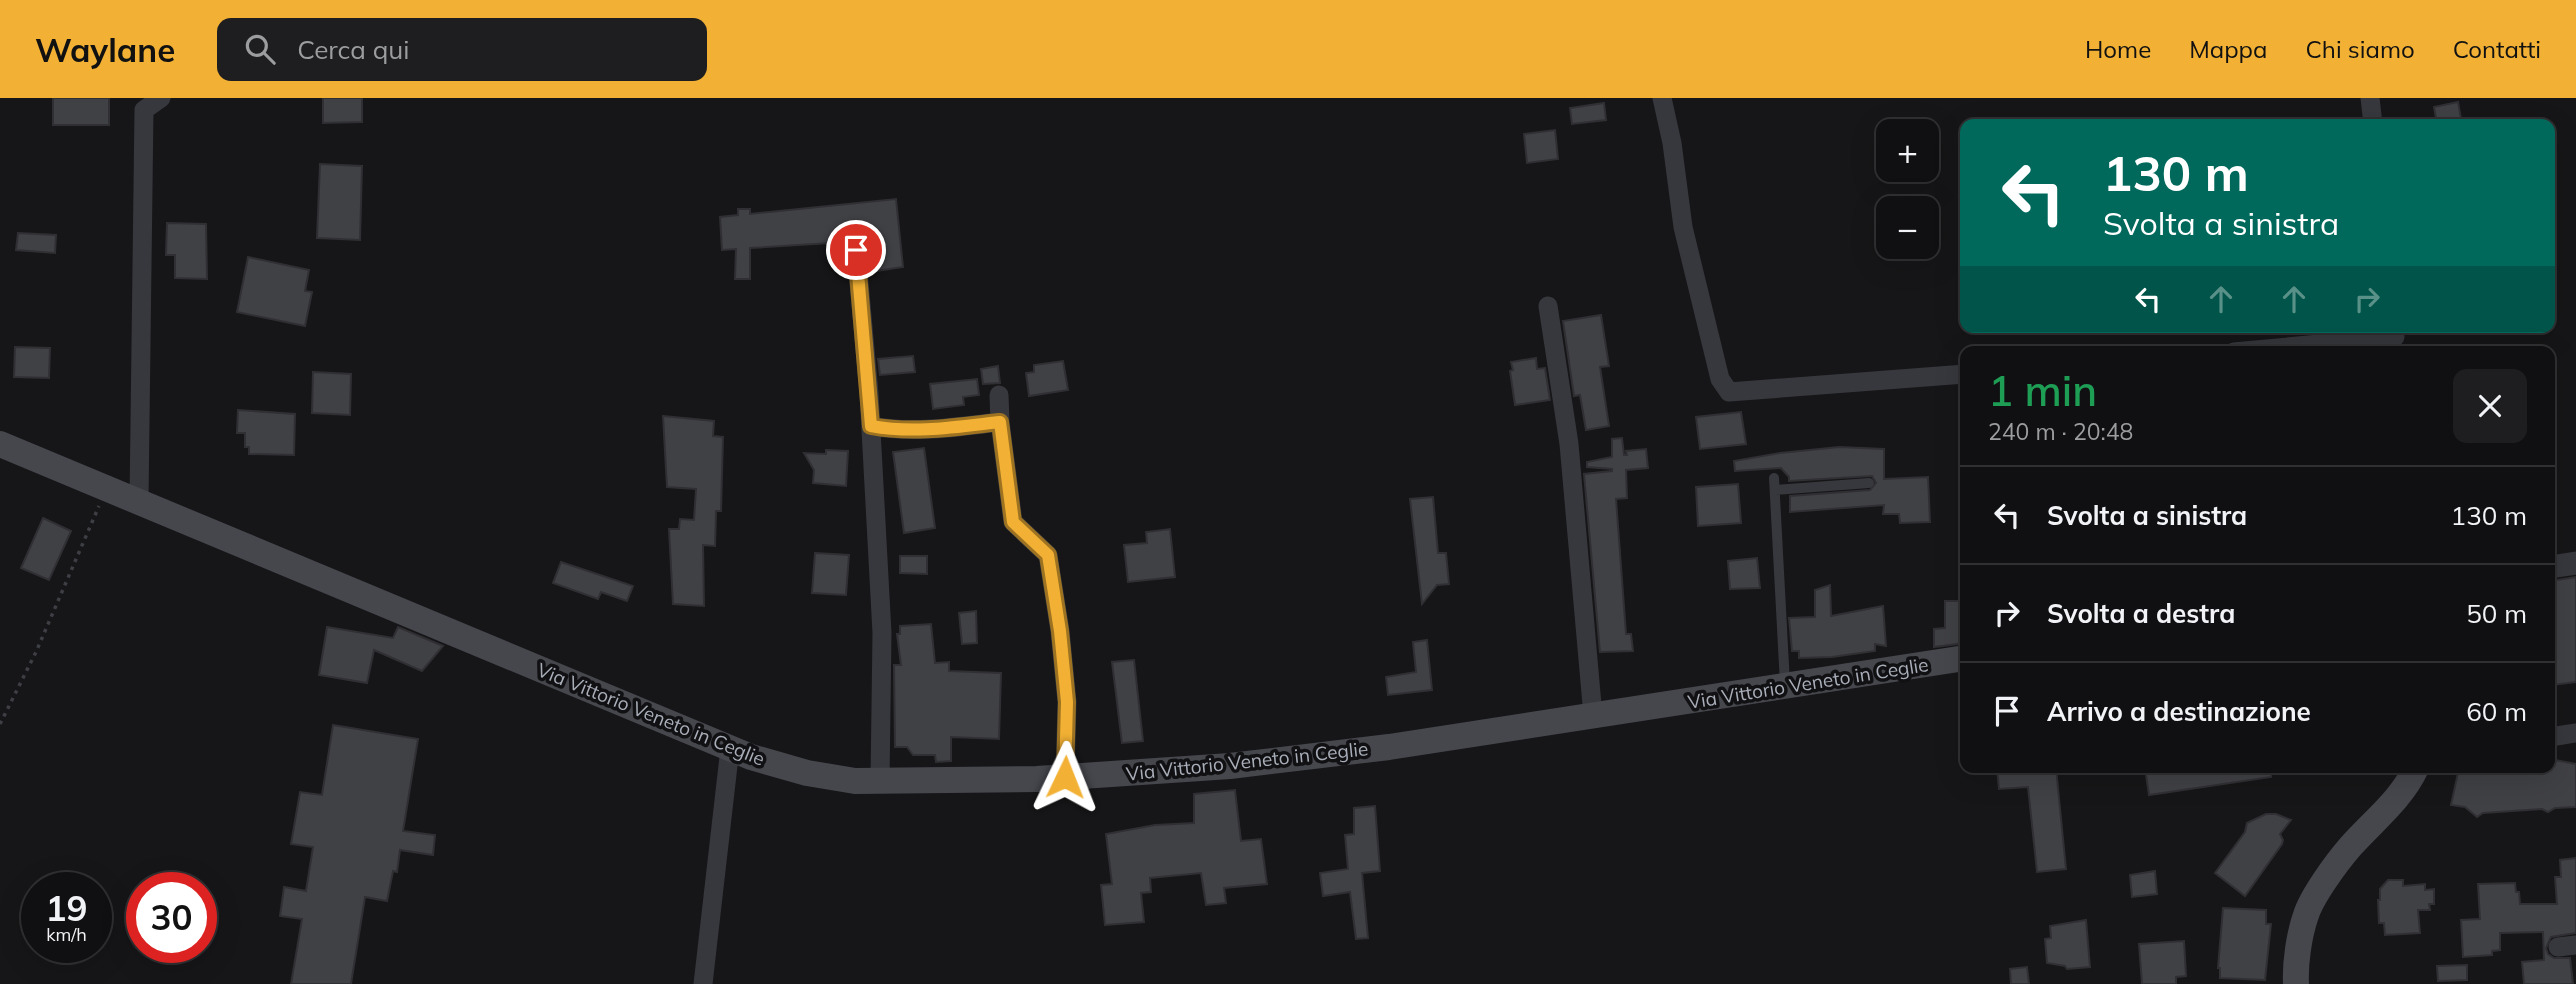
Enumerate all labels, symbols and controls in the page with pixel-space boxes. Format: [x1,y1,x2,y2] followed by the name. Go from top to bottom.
[217,18,707,81] search box
[35,29,175,70] text: Waylane
[241,30,279,68] icon: search
[297,33,410,66] text: Cerca qui
[2085,34,2151,64] text: Home
[2189,34,2267,64] text: Mappa
[2305,34,2415,64] text: Chi siamo
[2453,34,2541,64] text: Contatti
[1876,119,1939,259] map controls
[1876,119,1939,182] button: +
[2103,142,2249,203] text: 130 m
[1988,147,2079,238] icon: left
[1876,196,1939,259] button: −
[2103,203,2339,243] text: Svolta a sinistra
[826,220,886,280] pin
[837,231,875,269] icon: arrive
[2129,280,2167,318] icon: left
[2202,280,2240,318] icon: ahead
[2275,280,2313,318] icon: ahead
[2348,280,2386,318] icon: right
[1988,364,2097,417] text: 1 min
[2453,369,2527,443] button: close
[1988,417,2133,446] text: 240 m · 20:48
[1988,496,2026,534] icon: left
[2047,499,2247,532] text: Svolta a sinistra
[2451,499,2527,532] text: 130 m
[1988,594,2026,632] icon: right
[2047,597,2235,630] text: Svolta a destra
[2466,597,2527,630] text: 50 m
[1686,652,1930,714] street label: Via Vittorio Veneto in Ceglie
[534,657,768,771] street label: Via Vittorio Veneto in Ceglie
[1988,692,2026,730] icon: arrive
[2047,695,2311,728] text: Arrivo a destinazione
[2466,695,2527,728] text: 60 m
[1125,736,1369,786] street label: Via Vittorio Veneto in Ceglie
[1028,740,1102,814] position arrow
[126,872,217,963] speed limit sign: 30
[45,886,88,930] text: 19
[46,923,87,946] text: km/h

